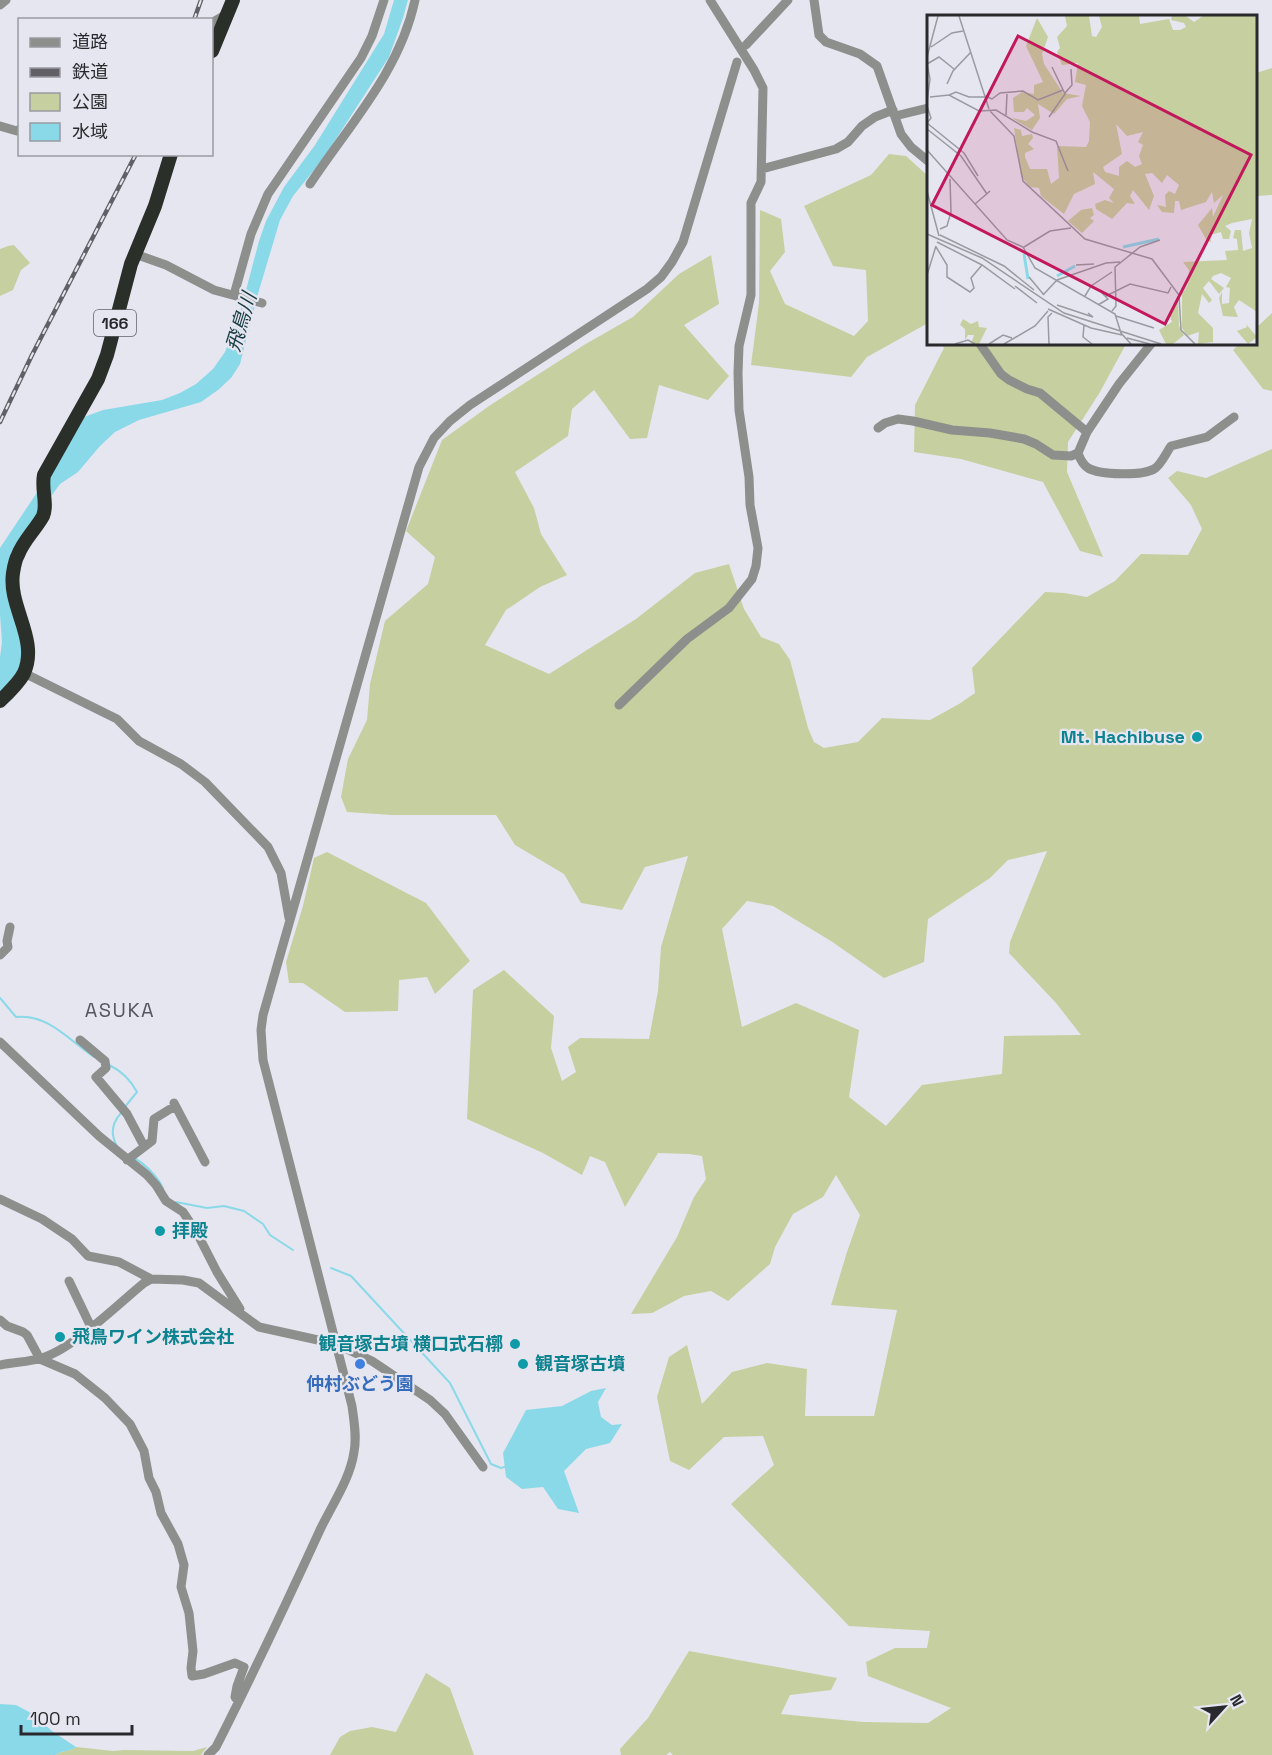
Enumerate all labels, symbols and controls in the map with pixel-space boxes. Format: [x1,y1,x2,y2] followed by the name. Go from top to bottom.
[927,15,1257,345] inset map
[18,18,213,156] legend
[72,30,108,53] text: 道路
[72,60,108,83] text: 鉄道
[72,90,108,113] text: 公園
[72,120,108,143] text: 水域
[220,288,263,354] water label: 飛鳥川
[94,310,136,336] road number: 166
[1061,725,1185,748] place label: Mt. Hachibuse
[1190,730,1204,744] marker: Mt. Hachibuse
[85,997,155,1023] district label: ASUKA
[172,1219,208,1242] place label: 拝殿
[153,1224,167,1238] marker: 拝殿
[72,1325,234,1348] place label: 飛鳥ワイン株式会社
[53,1330,67,1344] marker: 飛鳥ワイン株式会社
[318,1332,503,1355] place label: 観音塚古墳 横口式石槨
[508,1337,522,1351] marker: 観音塚古墳 横口式石槨
[535,1352,625,1375] place label: 観音塚古墳
[353,1357,367,1371] marker: 仲村ぶどう園
[516,1357,530,1371] marker: 観音塚古墳
[306,1372,414,1395] place label: 仲村ぶどう園
[1194,1677,1254,1737] north arrow
[1225,1691,1249,1710] text: N
[21,1698,132,1736] scale bar
[30,1707,81,1730] text: 100 m

